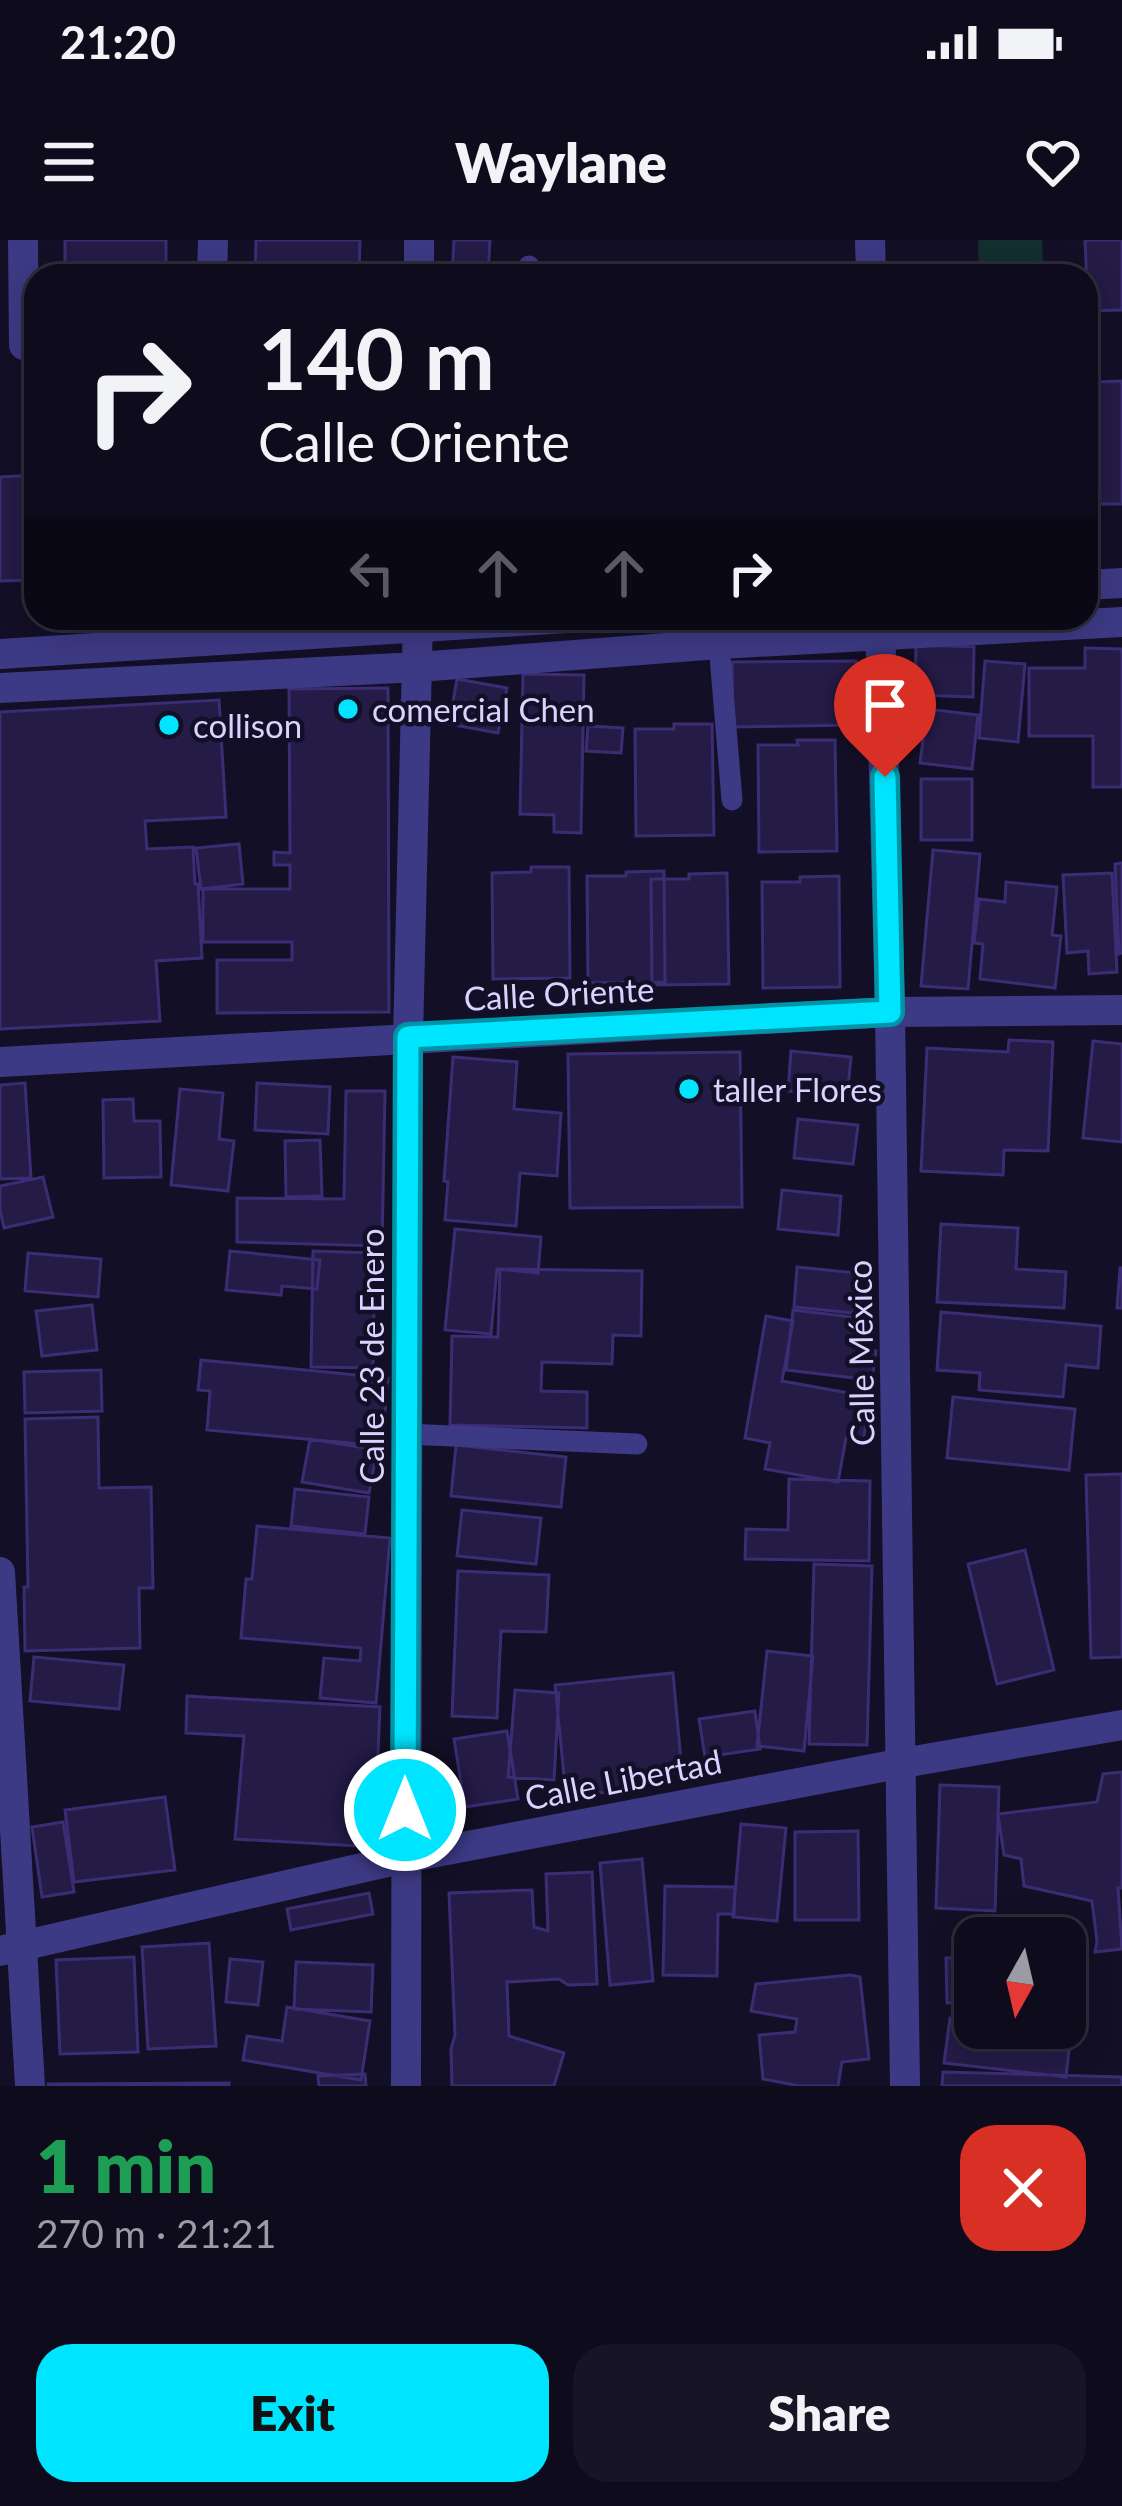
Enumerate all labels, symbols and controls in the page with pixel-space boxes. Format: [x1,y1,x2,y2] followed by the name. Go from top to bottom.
[60,15,176,69] text: 21:20
[36,129,102,195] icon: menu
[1020,129,1086,195] icon: heart
[455,130,667,195] text: Waylane
[258,307,495,408] text: 140 m
[60,312,216,468] icon: right
[258,409,570,474] text: Calle Oriente
[339,540,405,606] icon: left
[465,540,531,606] icon: ahead
[591,540,657,606] icon: ahead
[717,540,783,606] icon: right
[834,654,936,777] pin
[852,672,918,738] icon: arrive
[372,689,595,729] place label: comercial Chen
[335,696,361,722] marker: comercial Chen
[193,705,302,745] place label: collison
[156,712,182,738] marker: collison
[463,968,655,1018] street label: Calle Oriente
[713,1069,882,1109] place label: taller Flores
[676,1076,702,1102] marker: taller Flores
[351,1228,391,1484] street label: Calle 23 de Enero
[838,1260,882,1446] street label: Calle México
[521,1740,725,1818] street label: Calle Libertad
[342,1747,468,1873] position arrow
[954,1917,1086,2049] north arrow
[954,1917,1086,2049] map controls
[36,2122,216,2208] text: 1 min
[960,2125,1086,2251] button: close
[36,2210,276,2256] text: 270 m · 21:21
[36,2344,549,2482] button: Exit
[573,2344,1086,2482] button: Share

